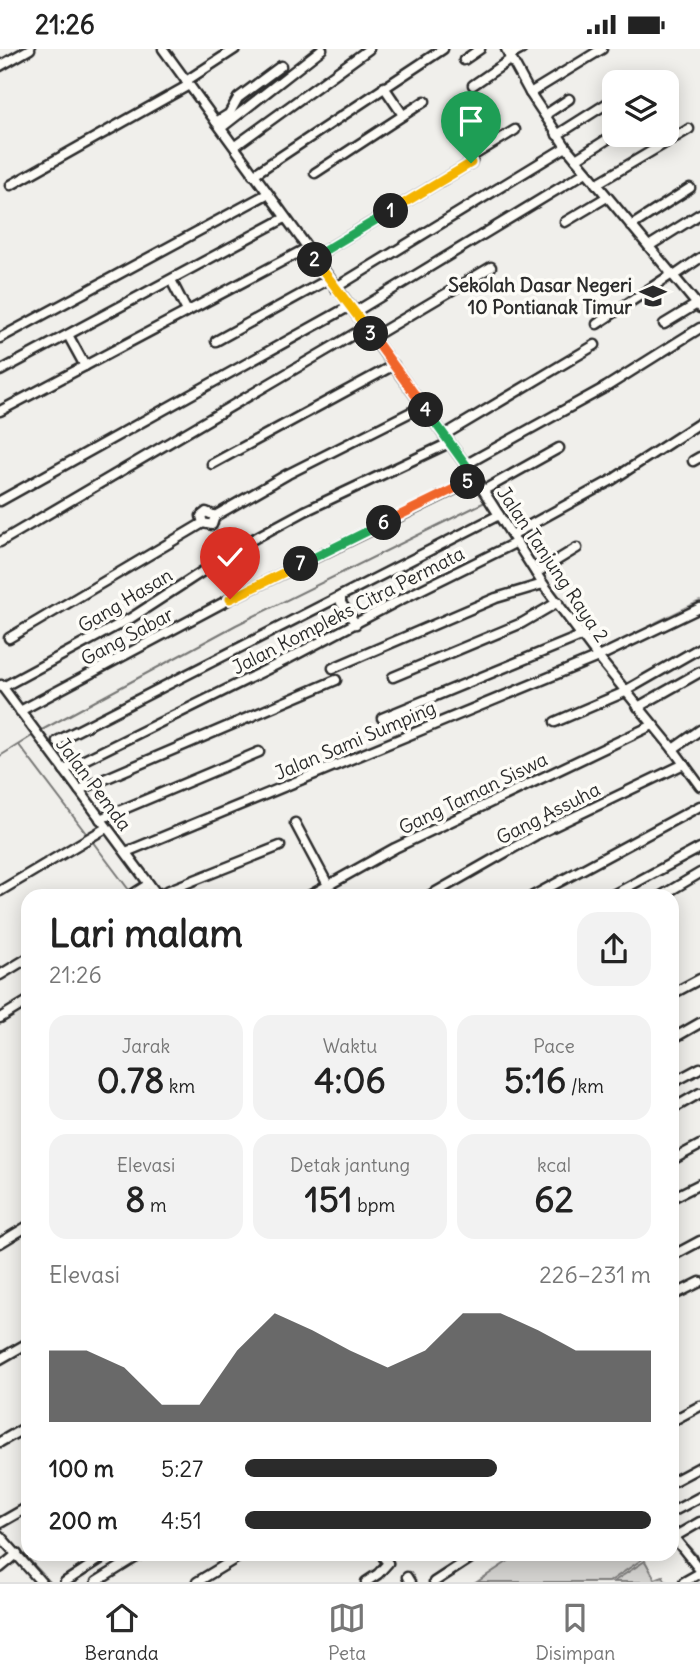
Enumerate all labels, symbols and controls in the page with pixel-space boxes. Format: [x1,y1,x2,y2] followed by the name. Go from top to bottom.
[35,8,95,41] text: 21:26
[602,70,679,147] map controls
[602,70,679,147] button: layers
[441,91,501,163] pin
[452,102,490,140] icon: arrive
[374,193,408,229] pin: 1
[387,198,394,222] text: 1
[298,243,332,277] pin: 2
[309,247,320,271] text: 2
[448,273,632,319] place label: Sekolah Dasar Negeri 10 Pontianak Timur
[638,281,668,311] school or university icon: Sekolah Dasar Negeri 10 Pontianak Timur
[354,317,388,351] pin: 3
[365,321,376,345] text: 3
[408,393,444,427] pin: 4
[420,397,431,421] text: 4
[450,465,486,499] pin: 5
[462,469,473,493] text: 5
[492,482,614,646] street label: Jalan Tanjung Raya 2
[366,505,402,540] pin: 6
[378,510,389,534] text: 6
[200,527,260,599] pin
[211,538,249,576] icon: check
[228,541,468,679] street label: Jalan Kompleks Citra Permata
[284,547,318,581] pin: 7
[296,551,305,575] text: 7
[74,562,176,638] street label: Gang Hasan
[77,602,178,670] street label: Gang Sabar
[271,695,439,785] street label: Jalan Sami Sumping
[51,733,137,836] street label: Jalan Pemda
[395,747,551,839] street label: Gang Taman Siswa
[492,777,604,849] street label: Gang Assuha
[49,910,243,957] text: Lari malam
[577,912,651,986] button: share
[49,960,102,989] text: 21:26
[122,1034,170,1058] text: Jarak
[323,1034,377,1058] text: Waktu
[533,1034,575,1058] text: Pace
[97,1058,164,1102] text: 0.78
[314,1058,386,1102] text: 4:06
[504,1058,566,1102] text: 5:16
[164,1074,195,1098] text: km
[566,1074,604,1098] text: /km
[117,1153,175,1177] text: Elevasi
[290,1153,410,1177] text: Detak jantung
[537,1153,571,1177] text: kcal
[125,1177,145,1221] text: 8
[305,1177,353,1221] text: 151
[534,1177,574,1221] text: 62
[145,1193,167,1217] text: m
[353,1193,395,1217] text: bpm
[49,1260,120,1289] text: Elevasi
[539,1260,651,1289] text: 226–231 m
[49,1454,114,1483] text: 100 m
[161,1454,203,1483] text: 5:27
[49,1506,118,1535] text: 200 m
[161,1506,202,1535] text: 4:51
[85,1599,159,1665] tab: Beranda
[328,1599,366,1665] tab: Peta
[535,1599,615,1665] tab: Disimpan

